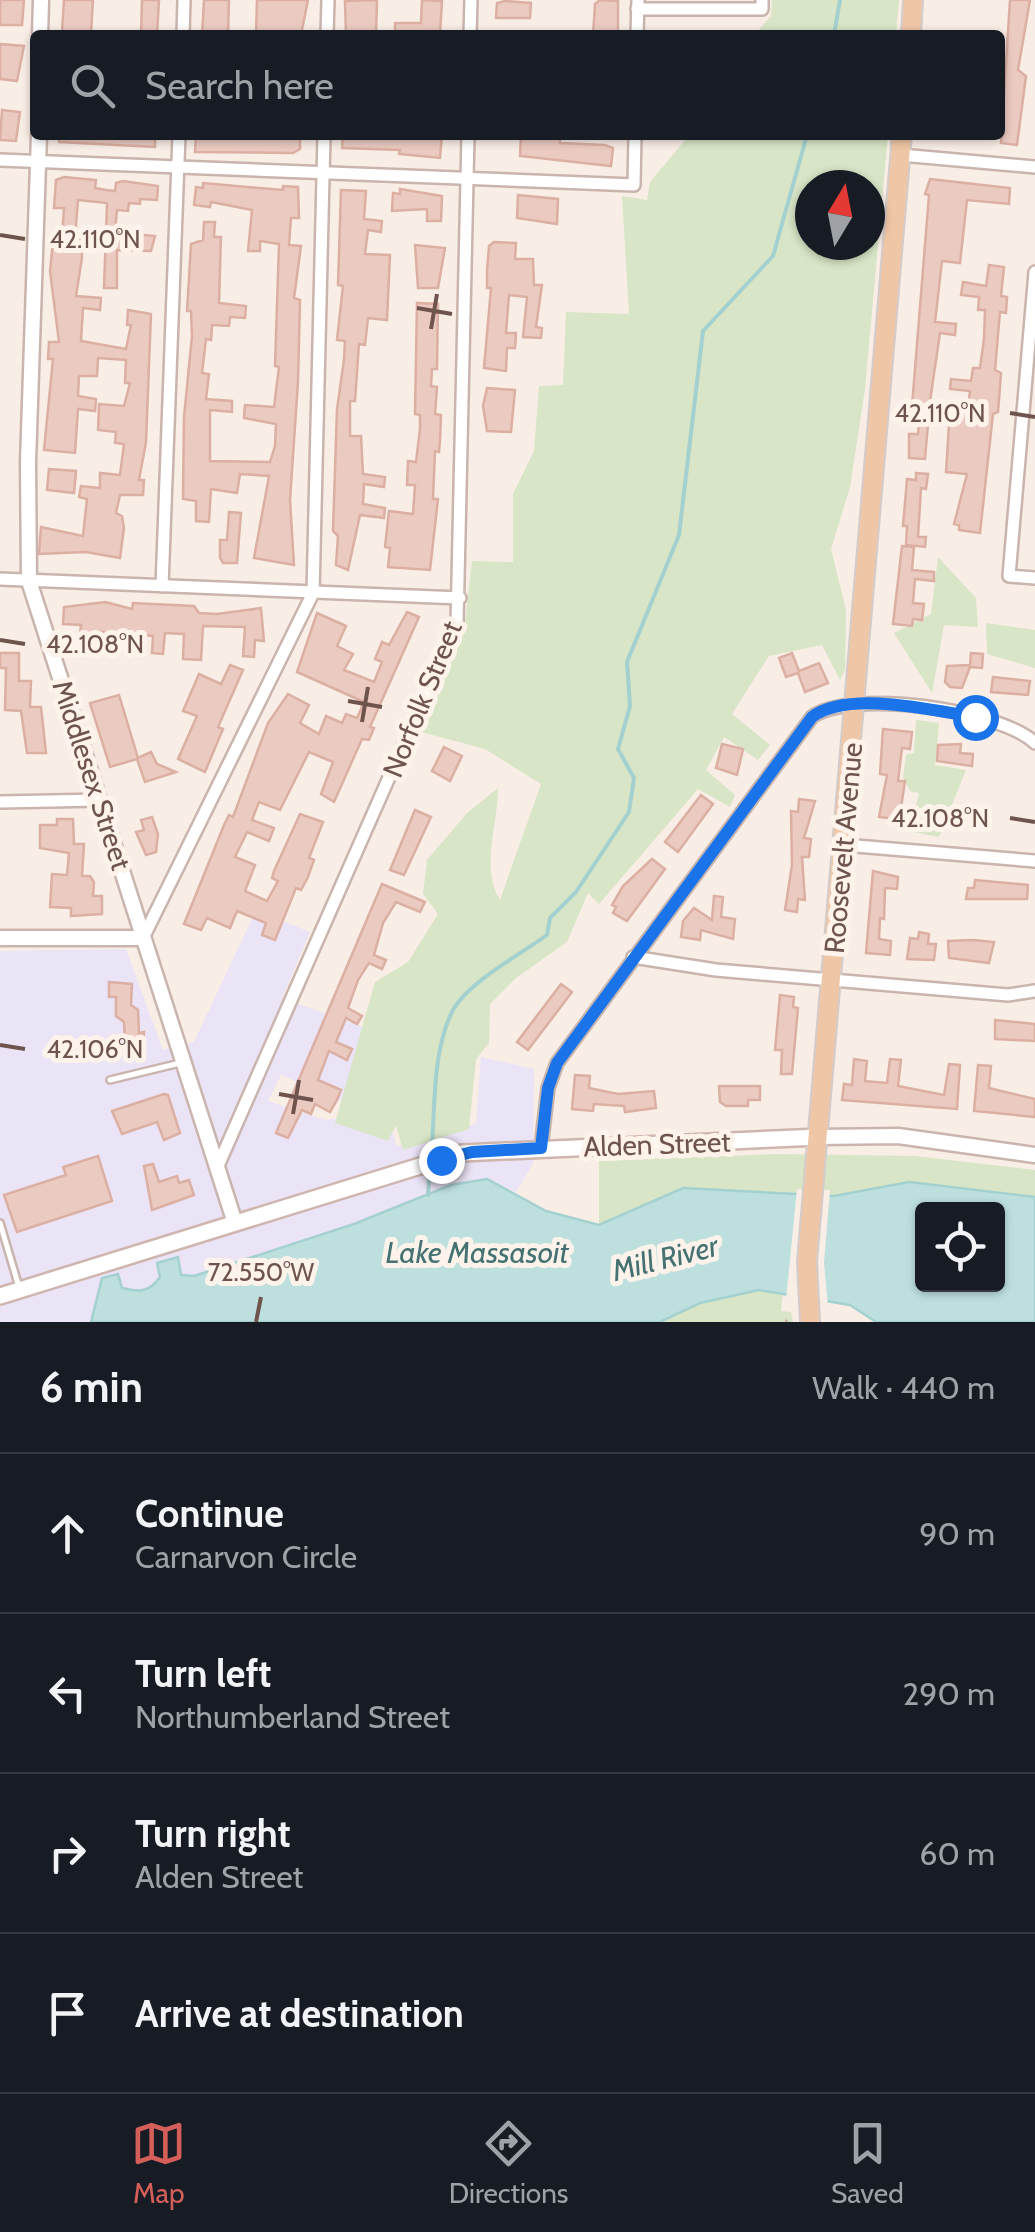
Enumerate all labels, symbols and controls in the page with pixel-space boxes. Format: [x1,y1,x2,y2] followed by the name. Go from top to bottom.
[30,30,1005,140] search box
[65,58,120,113] icon: search
[145,62,334,109] text: Search here
[795,170,885,260] north arrow
[49,224,141,254] text: 42.110°N
[894,398,986,428] text: 42.110°N
[375,616,469,782] street label: Norfolk Street
[46,629,144,659] text: 42.108°N
[45,676,139,874] street label: Middlesex Street
[953,695,999,741] route start
[817,741,869,955] street label: Roosevelt Avenue
[891,803,989,833] text: 42.108°N
[47,1034,143,1064] text: 42.106°N
[583,1124,731,1164] street label: Alden Street
[419,1138,465,1184] route end
[915,1202,1005,1292] map controls
[915,1202,1005,1292] button: locate
[607,1227,724,1289] water label: Mill River
[385,1234,569,1271] water label: Lake Massasoit
[208,1257,314,1287] text: 72.550°W
[40,1361,143,1413] text: 6 min
[812,1368,995,1407] text: Walk · 440 m
[135,1490,284,1537] text: Continue
[40,1506,95,1561] icon: ahead
[919,1514,995,1553] text: 90 m
[135,1537,357,1576] text: Carnarvon Circle
[135,1650,271,1697] text: Turn left
[40,1666,95,1721] icon: left
[902,1674,995,1713] text: 290 m
[135,1697,450,1736] text: Northumberland Street
[135,1810,291,1857] text: Turn right
[40,1826,95,1881] icon: right
[919,1834,995,1873] text: 60 m
[135,1857,303,1896] text: Alden Street
[40,1986,95,2041] icon: arrive
[135,1990,464,2037] text: Arrive at destination
[131,2116,186,2210] tab: Map
[449,2116,568,2210] tab: Directions
[831,2116,904,2210] tab: Saved

